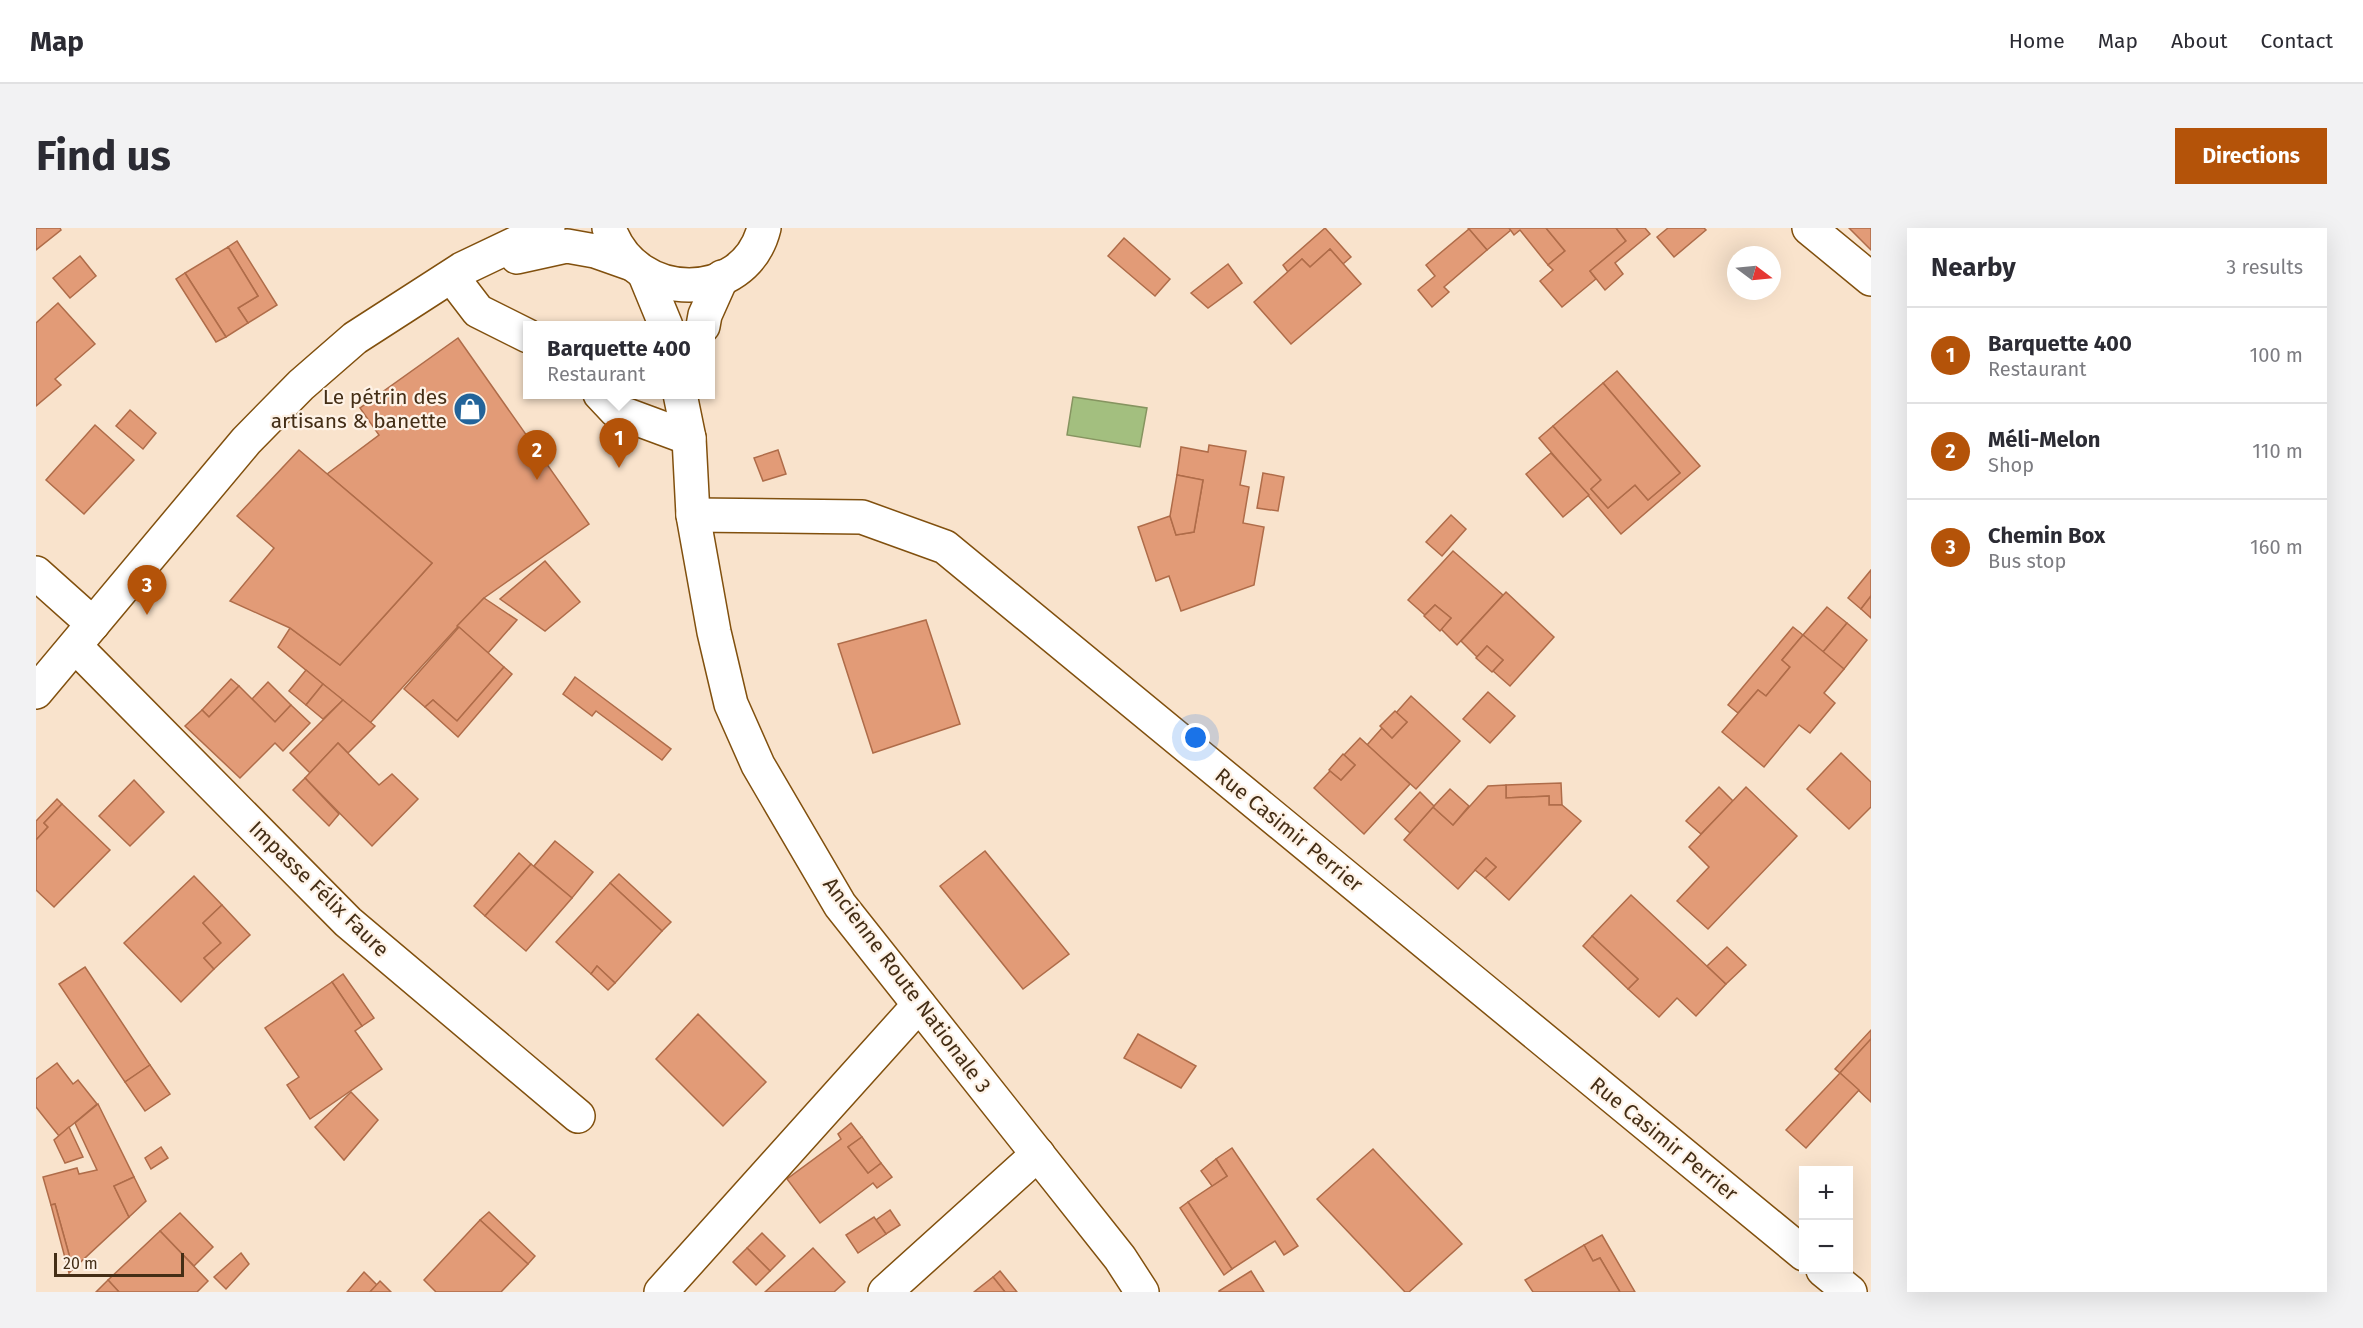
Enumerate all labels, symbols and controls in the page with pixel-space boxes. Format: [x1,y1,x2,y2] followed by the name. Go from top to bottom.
[30,25,84,58] text: Map
[2009,28,2065,54] text: Home
[2098,28,2138,54] text: Map
[2171,28,2228,54] text: About
[2261,28,2333,54] text: Contact
[2175,128,2327,184] button: Directions
[36,131,171,181] text: Find us
[1727,246,1781,300] north arrow
[1931,252,2016,283] text: Nearby
[2226,255,2303,279] text: 3 results
[523,321,715,399] popup
[1988,330,2132,357] text: Barquette 400
[547,335,691,362] text: Barquette 400
[1946,343,1955,367] text: 1
[2250,343,2303,367] text: 100 m
[1988,357,2086,381] text: Restaurant
[547,362,646,386] text: Restaurant
[271,384,447,434] place label: Le pétrin des artisans & banette
[452,391,488,427] shop icon: Le pétrin des artisans & banette
[600,418,638,468] pin: 1
[1988,426,2101,453] text: Méli-Melon
[518,430,556,480] pin: 2
[1945,439,1956,463] text: 2
[2252,439,2303,463] text: 110 m
[1988,453,2034,477] text: Shop
[1988,522,2105,549] text: Chemin Box
[1945,535,1956,559] text: 3
[2250,535,2303,559] text: 160 m
[1988,549,2066,573] text: Bus stop
[128,566,166,615] pin: 3
[1181,723,1210,752] your location
[1210,762,1368,898] street label: Rue Casimir Perrier
[244,816,394,962] street label: Impasse Félix Faure
[817,872,997,1098] street label: Ancienne Route Nationale 3
[1585,1071,1743,1207] street label: Rue Casimir Perrier
[1799,1166,1853,1274] map controls
[1799,1166,1853,1220] button: +
[1799,1220,1853,1274] button: −
[54,1250,184,1278] scale bar
[63,1254,98,1273] text: 20 m

